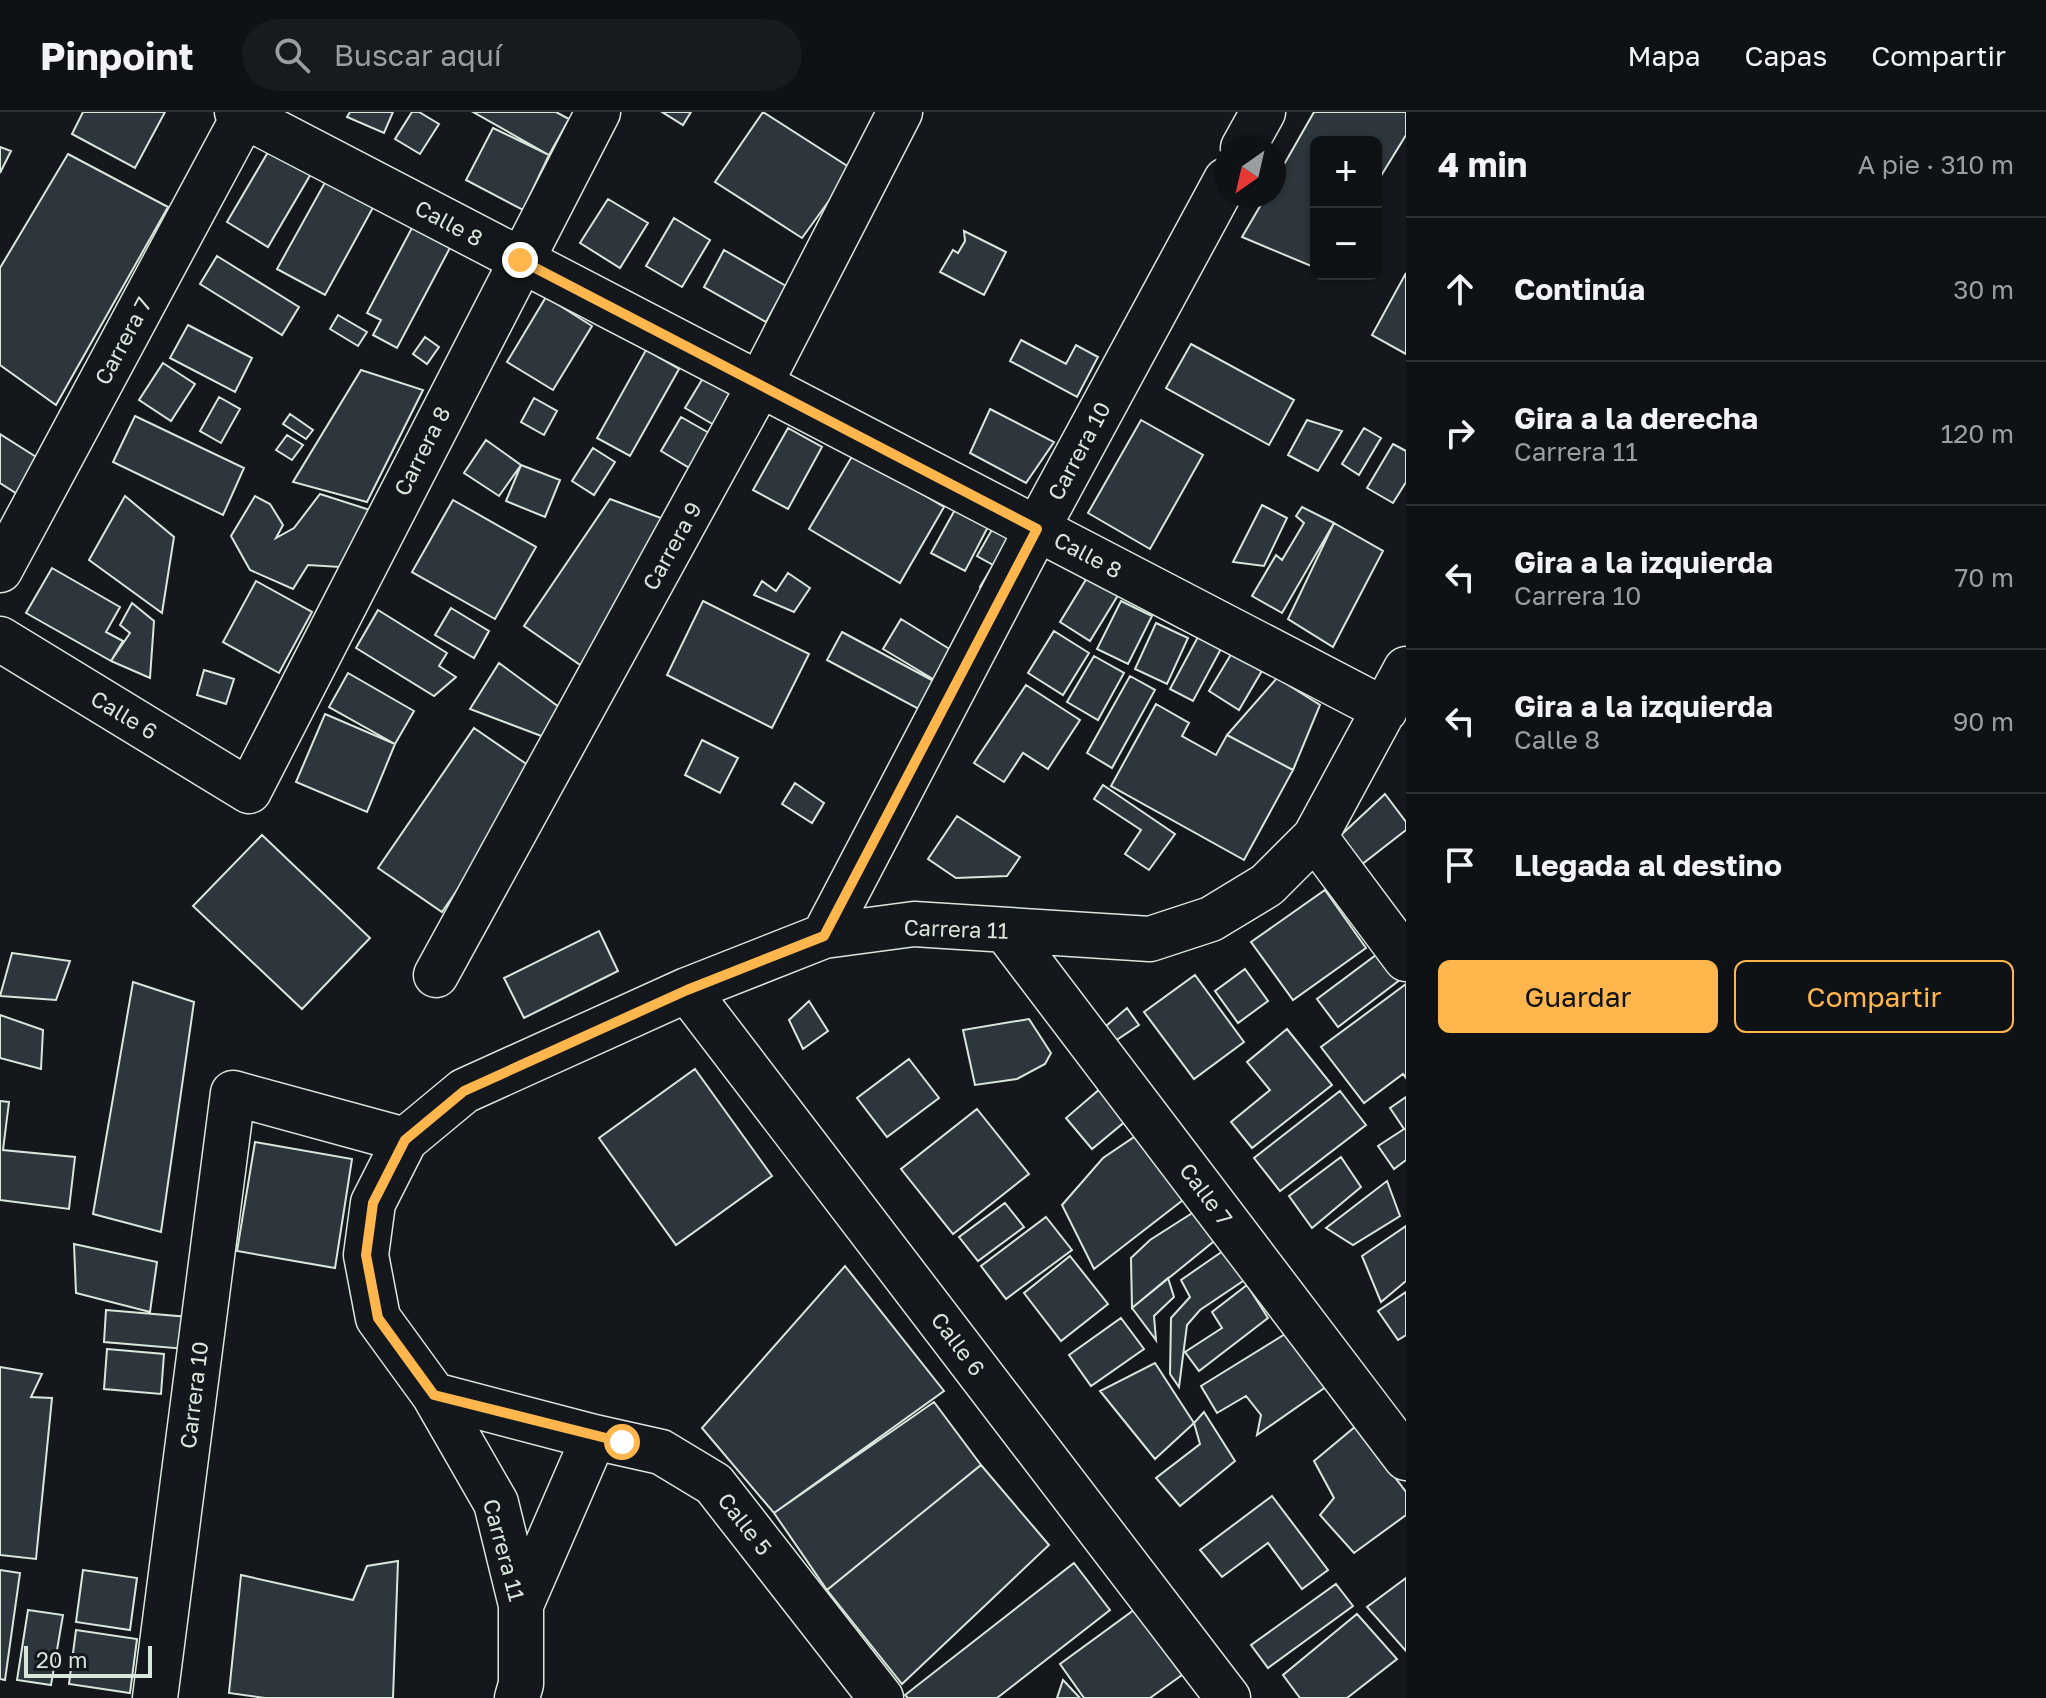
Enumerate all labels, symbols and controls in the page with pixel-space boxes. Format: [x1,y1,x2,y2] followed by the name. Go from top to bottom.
[242,19,802,91] search box
[40,33,194,78] text: Pinpoint
[270,33,314,77] icon: search
[334,37,502,73] text: Buscar aquí
[1628,39,1700,72] text: Mapa
[1744,39,1827,72] text: Capas
[1871,39,2006,72] text: Compartir
[1214,136,1286,208] north arrow
[1310,136,1382,280] map controls
[1310,136,1382,208] button: +
[1438,144,1527,184] text: 4 min
[1858,149,2014,180] text: A pie · 310 m
[411,194,488,252] street label: Calle 8
[1310,208,1382,280] button: −
[502,242,538,278] route end
[1438,267,1482,311] icon: ahead
[1514,271,1645,307] text: Continúa
[1953,274,2014,305] text: 30 m
[88,292,157,389] street label: Carrera 7
[1041,397,1116,505] street label: Carrera 10
[1514,400,1758,436] text: Gira a la derecha
[388,402,456,500] street label: Carrera 8
[1438,411,1482,455] icon: right
[1941,418,2014,449] text: 120 m
[1514,436,1638,467] text: Carrera 11
[636,497,707,595] street label: Carrera 9
[1050,526,1127,584] street label: Calle 8
[1514,544,1773,580] text: Gira a la izquierda
[1438,555,1482,599] icon: left
[1955,562,2014,593] text: 70 m
[1514,580,1641,611] text: Carrera 10
[86,684,162,745] street label: Calle 6
[1514,688,1773,724] text: Gira a la izquierda
[1438,699,1482,743] icon: left
[1953,706,2014,737] text: 90 m
[1514,724,1600,755] text: Calle 8
[1438,843,1482,887] icon: arrive
[1514,847,1782,883] text: Llegada al destino
[903,913,1009,944] street label: Carrera 11
[1438,960,1718,1033] button: Guardar
[1734,960,2014,1033] button: Compartir
[1174,1157,1239,1230] street label: Calle 7
[926,1306,991,1381] street label: Calle 6
[174,1340,213,1450] street label: Carrera 10
[604,1424,640,1460] route start
[713,1487,778,1560] street label: Calle 5
[478,1496,531,1604] street label: Carrera 11
[24,1642,152,1678] scale bar
[36,1646,87,1673] text: 20 m

